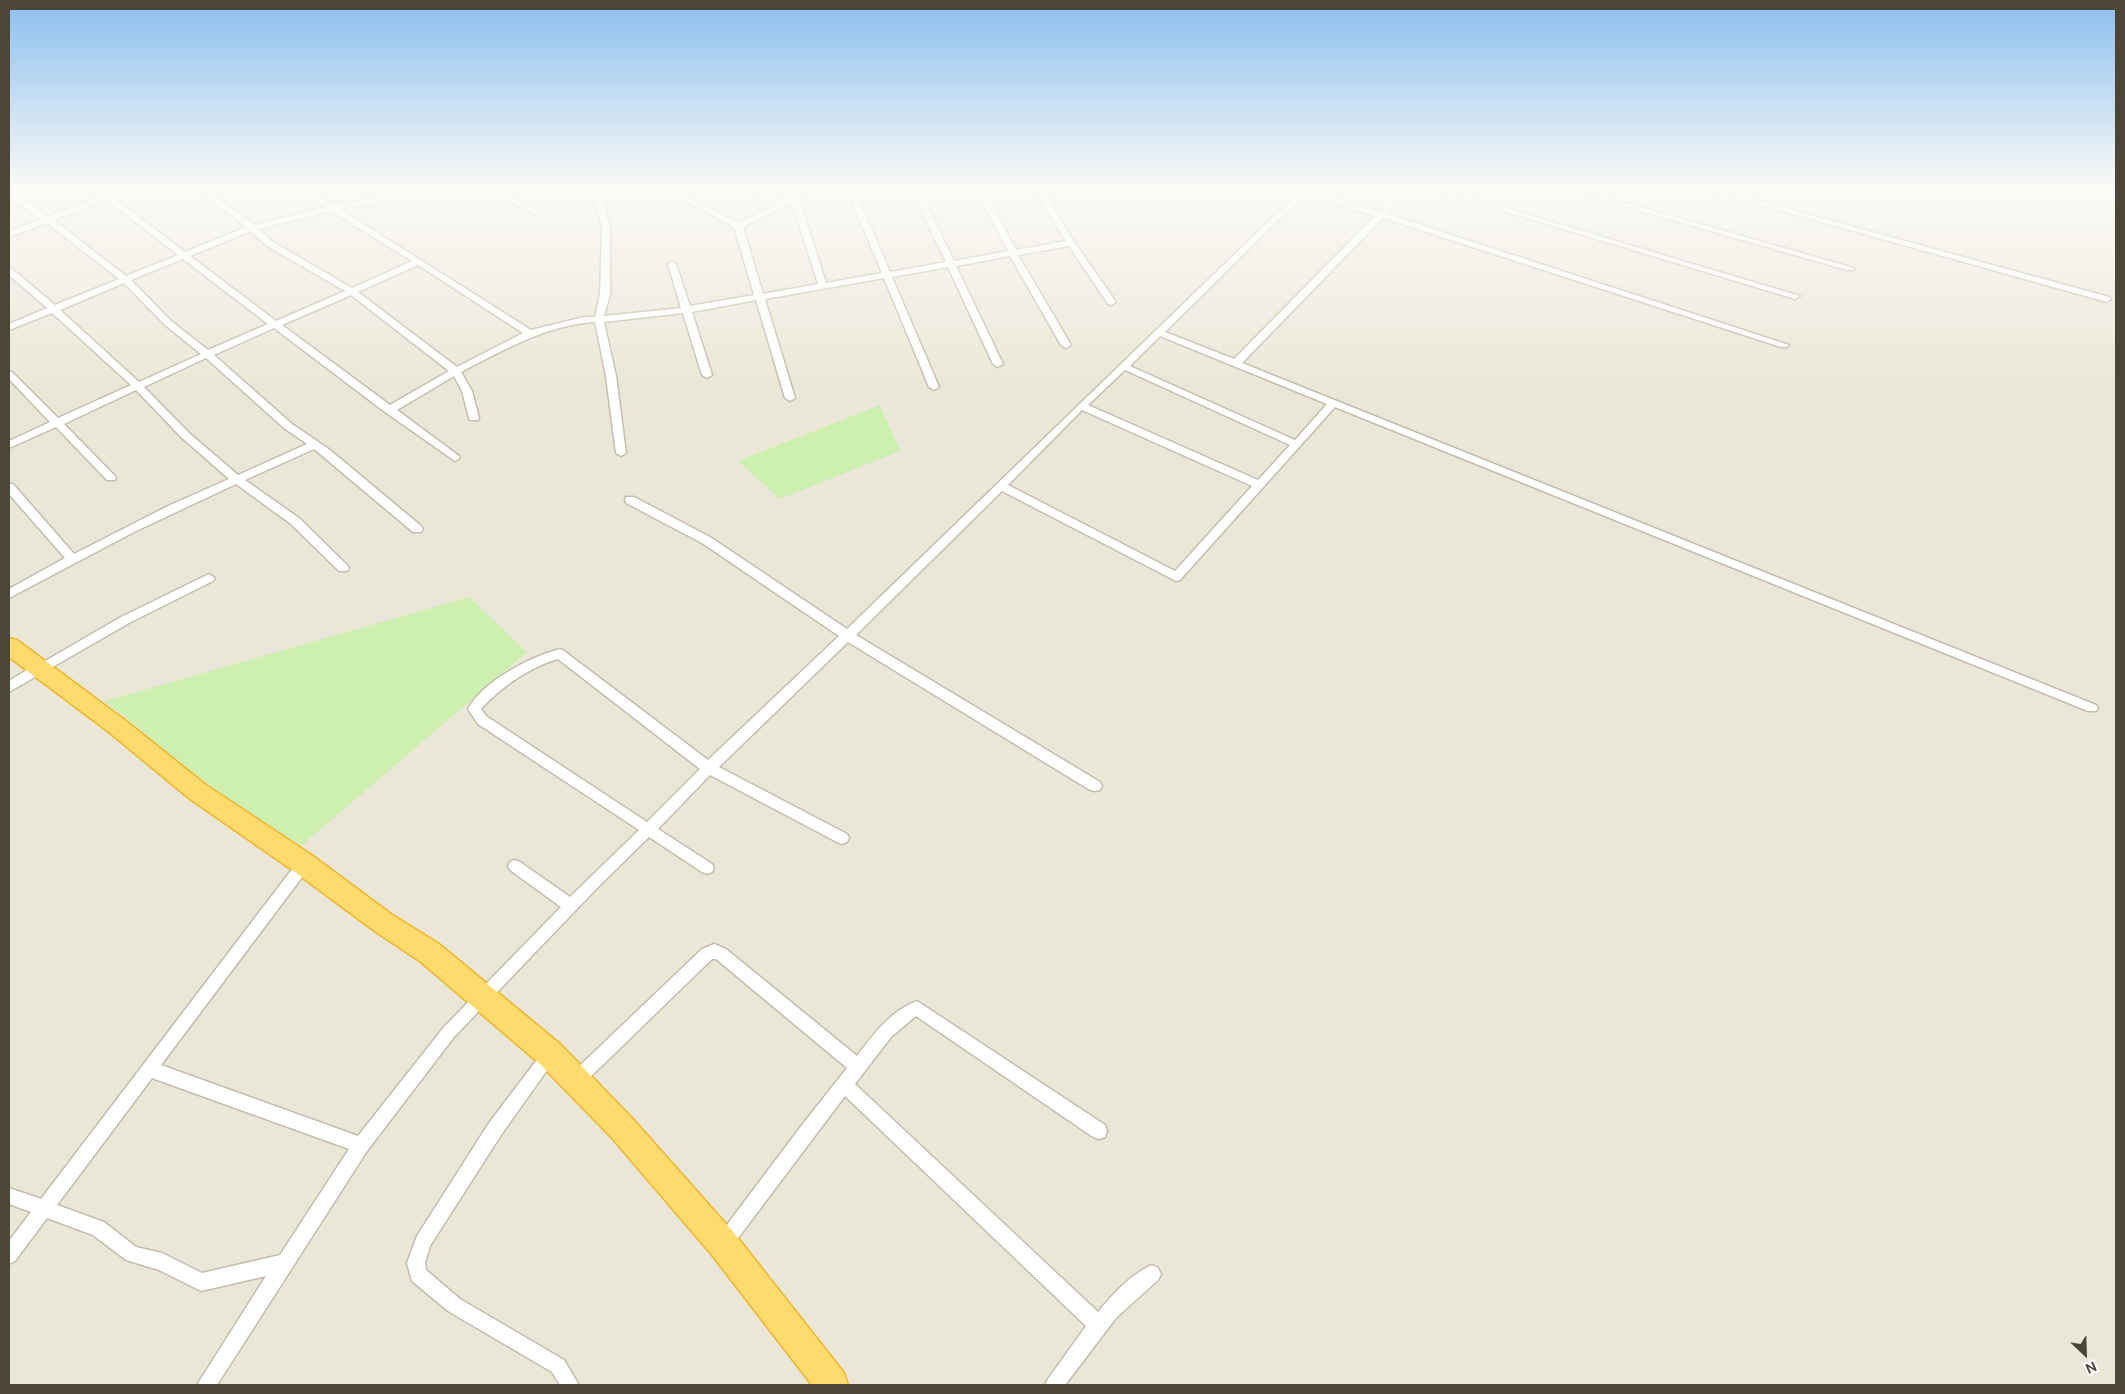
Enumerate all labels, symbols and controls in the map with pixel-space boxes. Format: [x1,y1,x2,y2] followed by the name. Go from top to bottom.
[2060,1329,2110,1379] north arrow
[2083,1357,2099,1378] text: N

